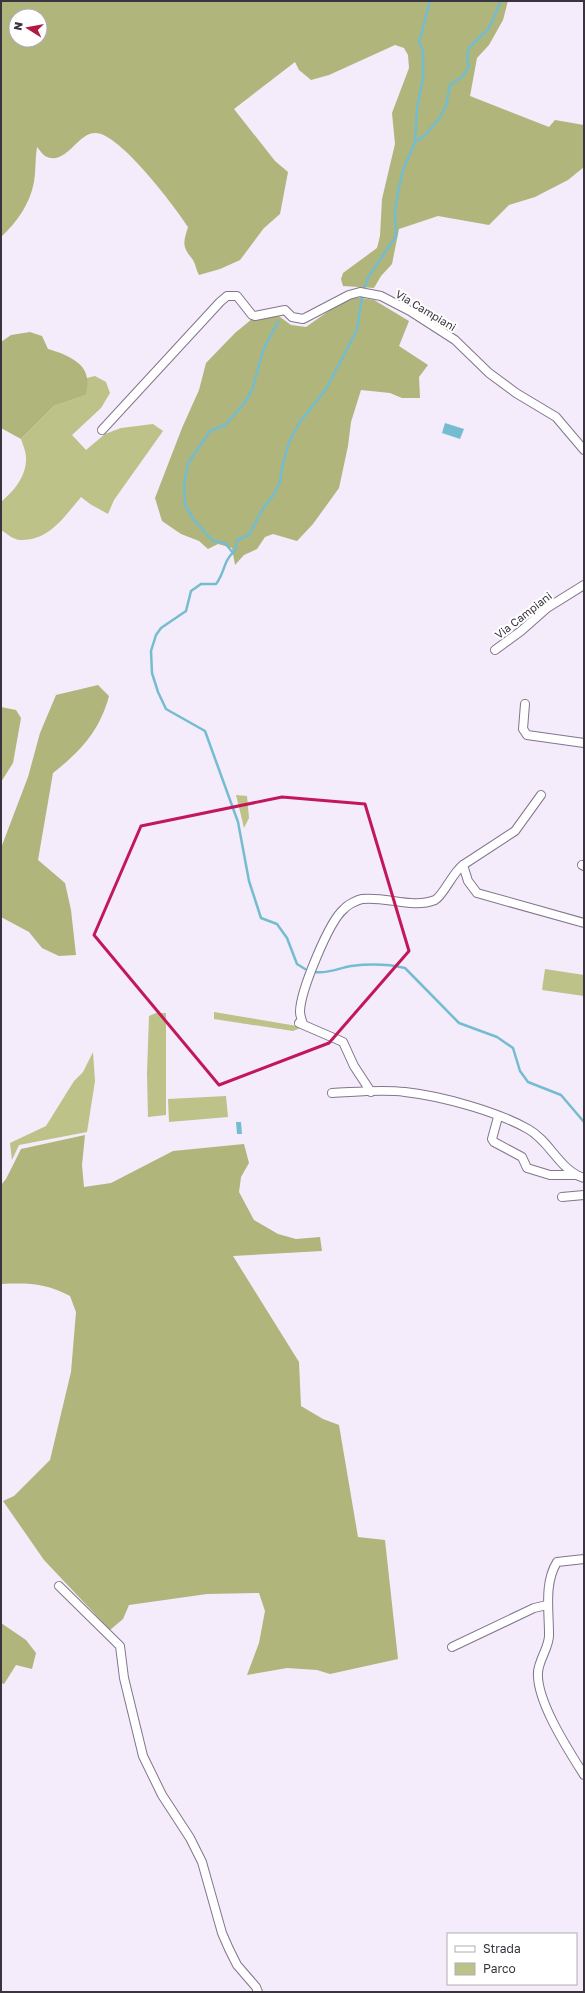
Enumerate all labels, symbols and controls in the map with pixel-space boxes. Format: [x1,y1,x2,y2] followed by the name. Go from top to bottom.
[8,8,48,48] north arrow
[11,21,25,31] text: N
[393,287,459,333] street label: Via Campiani
[492,589,554,641] street label: Via Campiani
[447,1933,577,1985] legend
[483,1941,521,1956] text: Strada
[483,1961,516,1976] text: Parco

